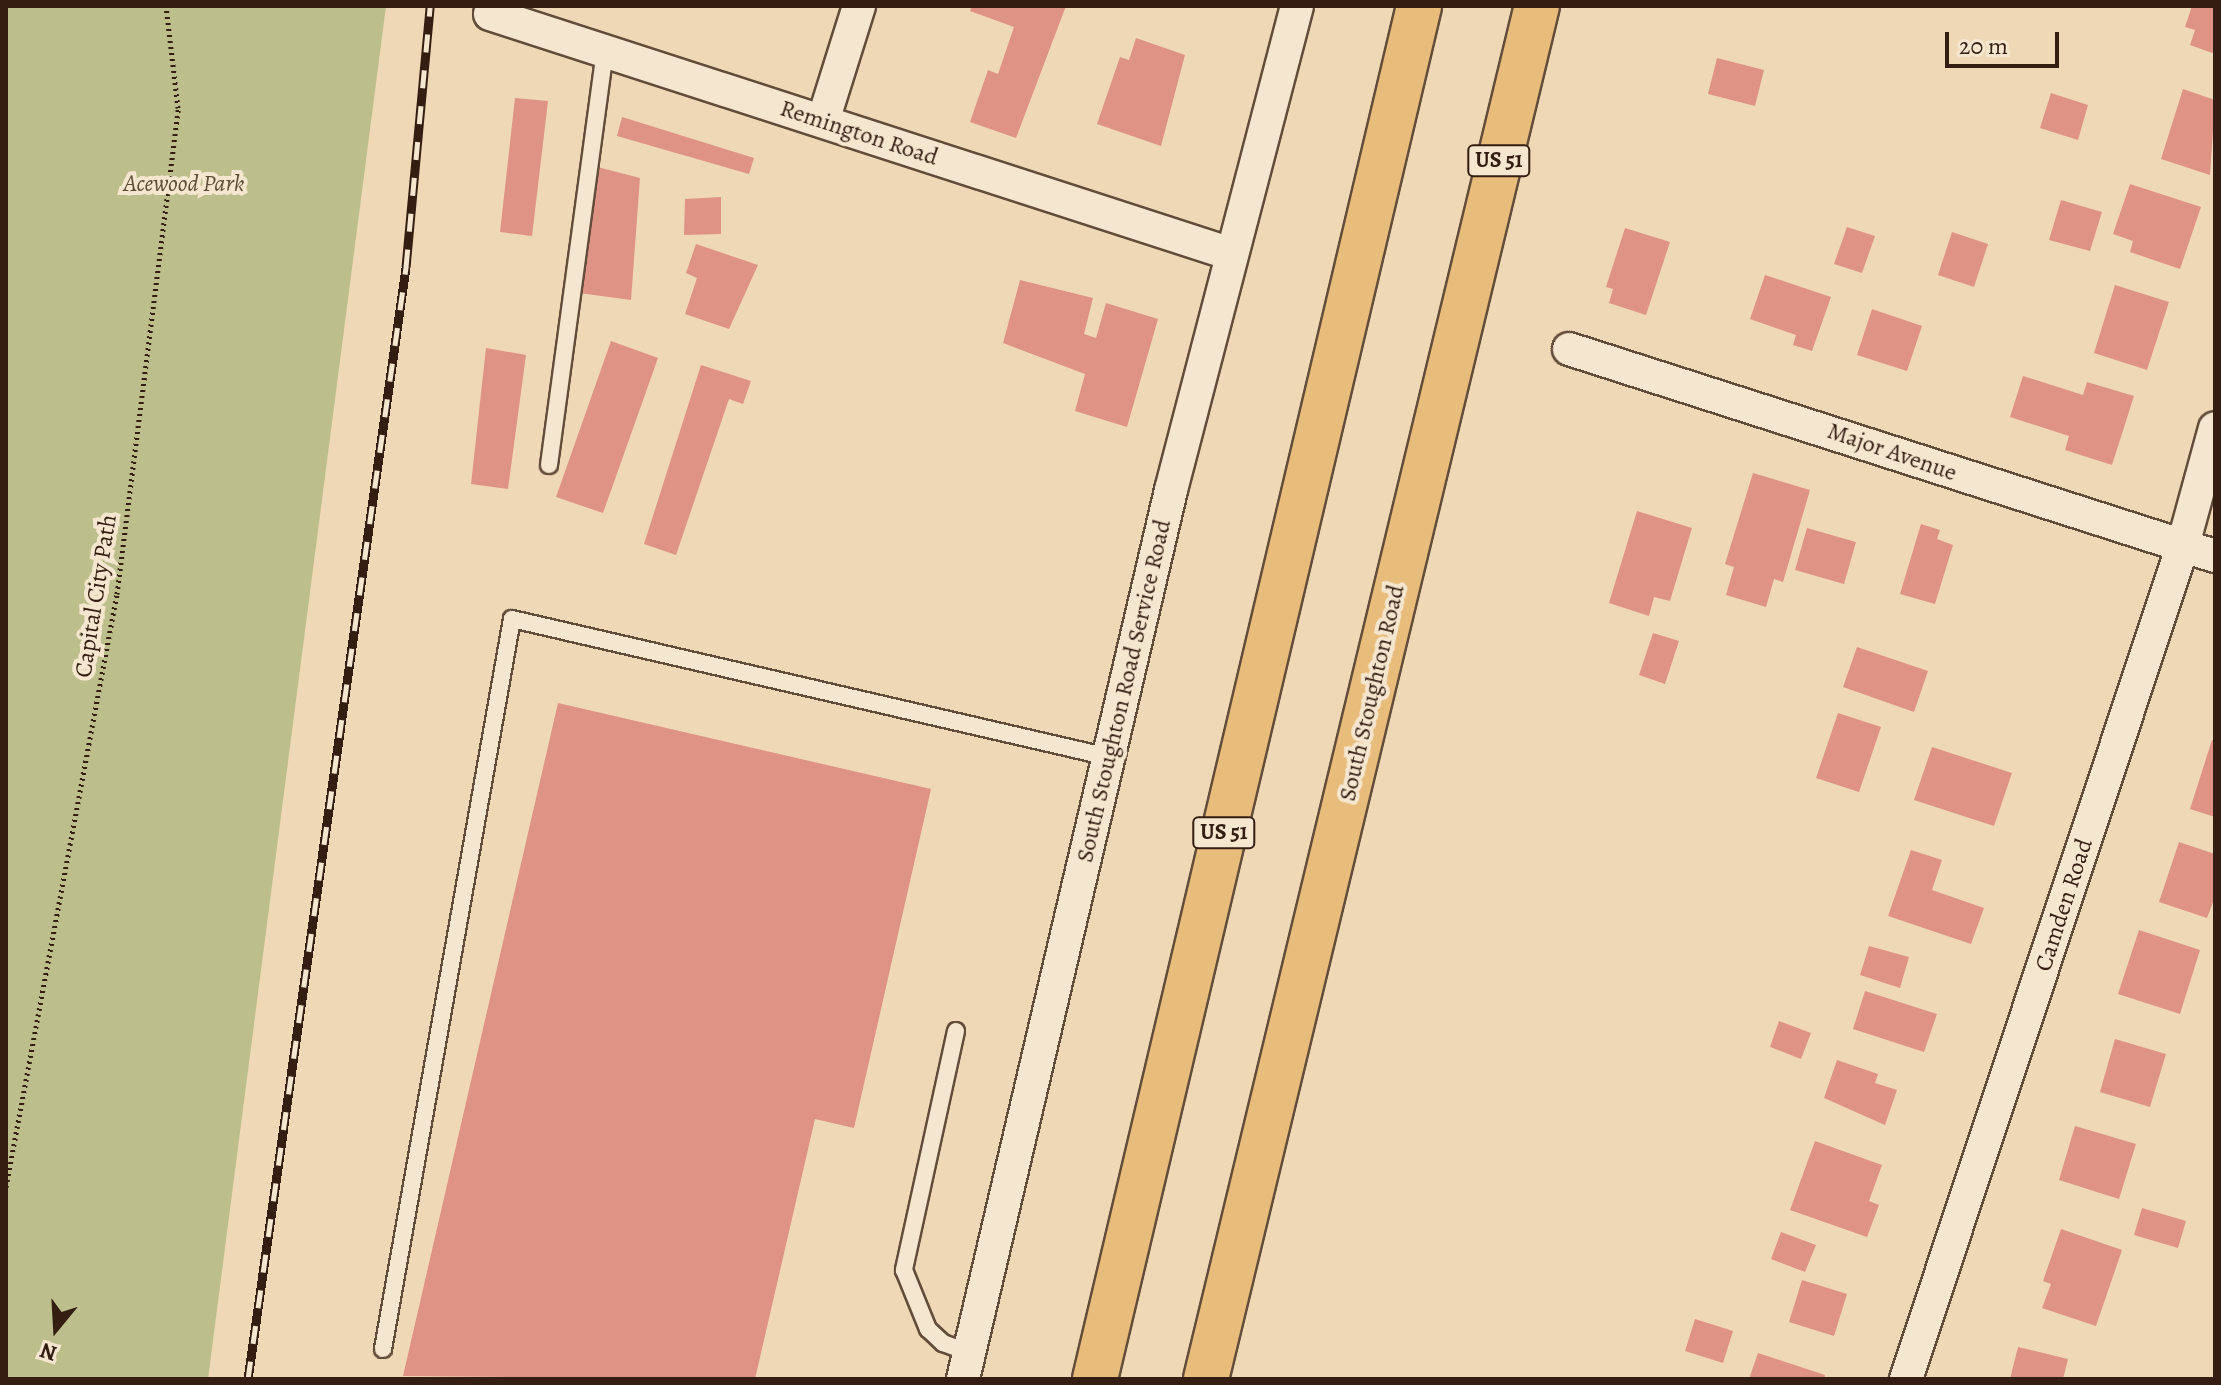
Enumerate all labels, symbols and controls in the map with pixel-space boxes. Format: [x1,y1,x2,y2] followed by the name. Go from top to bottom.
[1949,16,2063,66] scale bar
[1959,30,2008,62] text: 20 m
[776,94,942,172] street label: Remington Road
[1467,143,1531,179] road number: US 51
[124,170,244,198] park label: Acewood Park
[1824,416,1960,488] street label: Major Avenue
[69,512,123,680] street label: Capital City Path
[1071,517,1177,865] street label: South Stoughton Road Service Road
[1333,582,1411,804] street label: South Stoughton Road
[1192,815,1256,851] road number: US 51
[2029,835,2099,975] street label: Camden Road
[16,1289,96,1369] north arrow
[36,1335,61,1369] text: N

